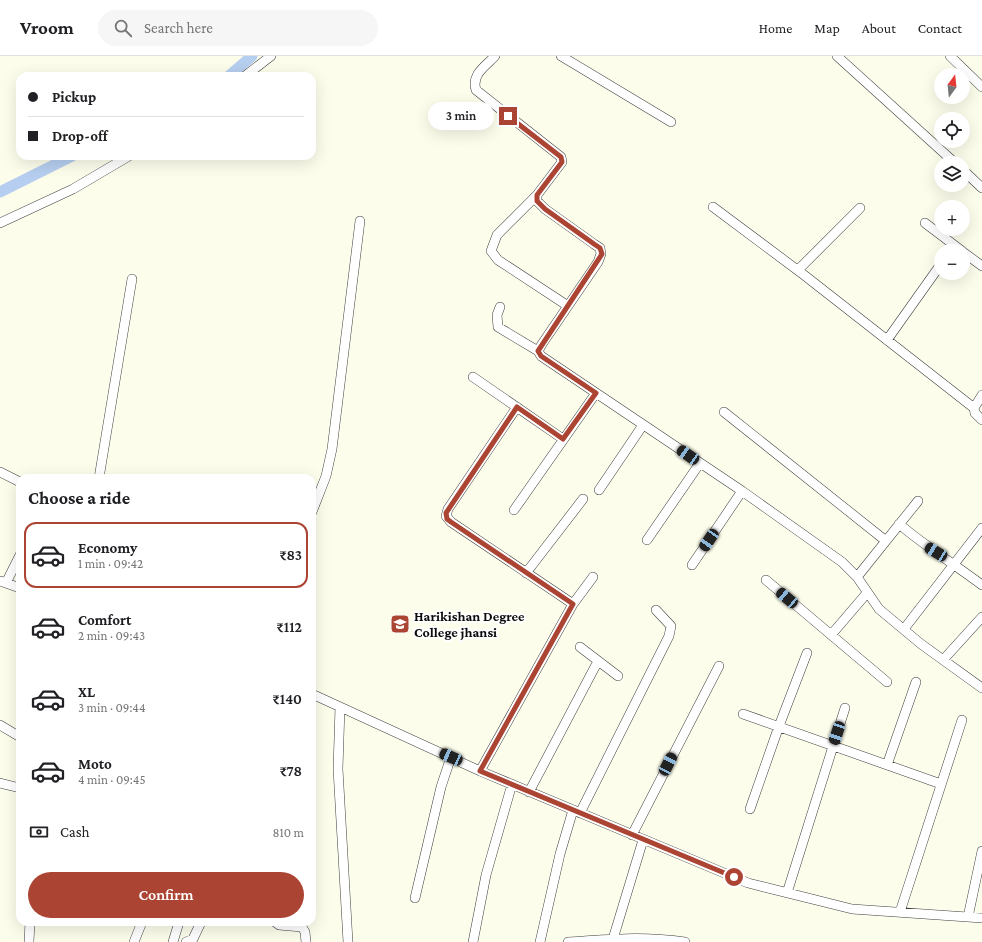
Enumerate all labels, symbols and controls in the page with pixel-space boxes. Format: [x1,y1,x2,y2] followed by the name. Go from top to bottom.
[98,10,378,46] search box
[20,17,74,38] text: Vroom
[112,17,134,39] icon: search
[144,20,213,36] text: Search here
[759,20,792,36] text: Home
[814,20,840,36] text: Map
[862,20,896,36] text: About
[918,20,962,36] text: Contact
[934,68,970,104] north arrow
[934,68,970,280] map controls
[52,89,96,105] text: Pickup
[428,102,494,130] callout: 3 min
[499,107,517,125] route end
[446,108,476,123] text: 3 min
[934,112,970,148] button: locate
[52,128,108,144] text: Drop-off
[934,156,970,192] button: layers
[934,200,970,236] button: +
[934,244,970,280] button: −
[675,443,701,467] car
[28,488,130,508] text: Choose a ride
[697,527,721,553] car
[30,537,66,573] icon: car
[78,540,137,556] text: Economy
[923,541,949,563] car
[279,547,302,563] text: ₹83
[78,556,143,571] text: 1 min · 09:42
[774,586,800,610] car
[414,608,525,641] place label: Harikishan Degree College jhansi
[30,609,66,645] icon: car
[78,612,132,628] text: Comfort
[389,613,411,635] school or university icon: Harikishan Degree College jhansi
[276,619,302,635] text: ₹112
[78,628,145,643] text: 2 min · 09:43
[30,681,66,717] icon: car
[78,684,95,700] text: XL
[272,691,302,707] text: ₹140
[78,700,146,715] text: 3 min · 09:44
[828,720,846,746] car
[438,747,464,767] car
[657,751,679,777] car
[30,753,66,789] icon: car
[78,756,112,772] text: Moto
[279,763,302,779] text: ₹78
[78,772,146,787] text: 4 min · 09:45
[28,821,50,843] icon: cash
[60,824,90,840] text: Cash
[272,825,304,840] text: 810 m
[725,868,743,886] route start
[28,872,304,918] button: Confirm

